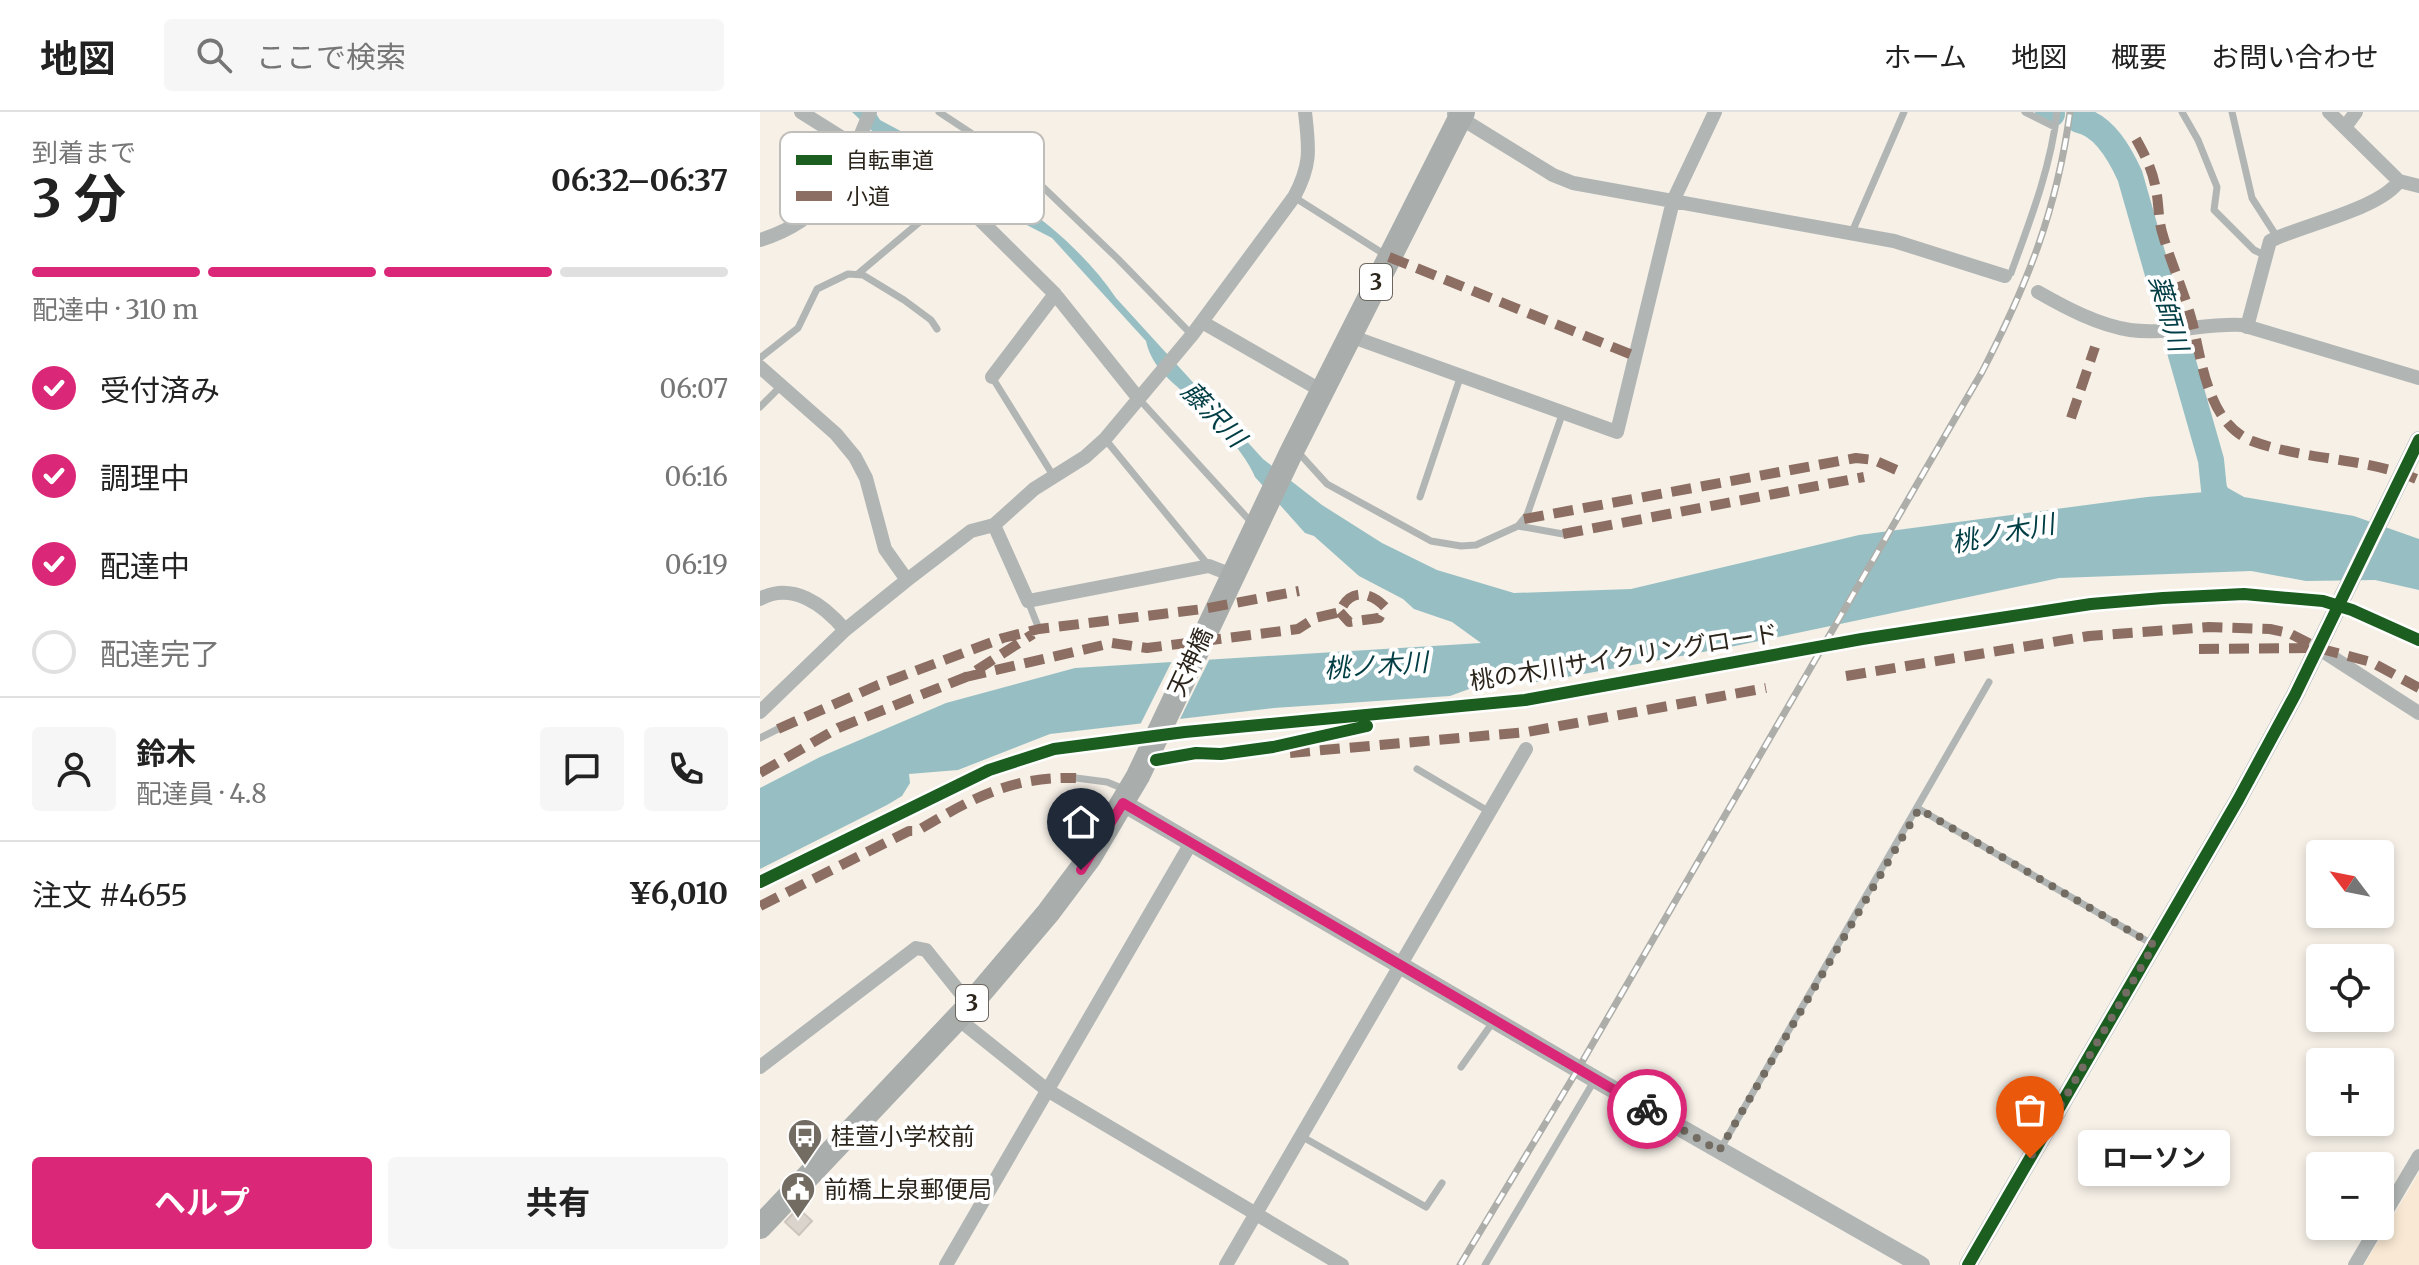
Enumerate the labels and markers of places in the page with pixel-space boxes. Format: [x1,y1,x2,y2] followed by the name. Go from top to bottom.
[1047,788,1115,870] pin
[1996,1076,2064,1158] pin
[786,1117,824,1167] bus stop icon: 桂萱小学校前
[831,1121,975,1152] place label: 桂萱小学校前
[2078,1130,2230,1186] callout: ローソン
[779,1170,817,1220] public building icon: 前橋上泉郵便局
[824,1174,992,1205] place label: 前橋上泉郵便局

